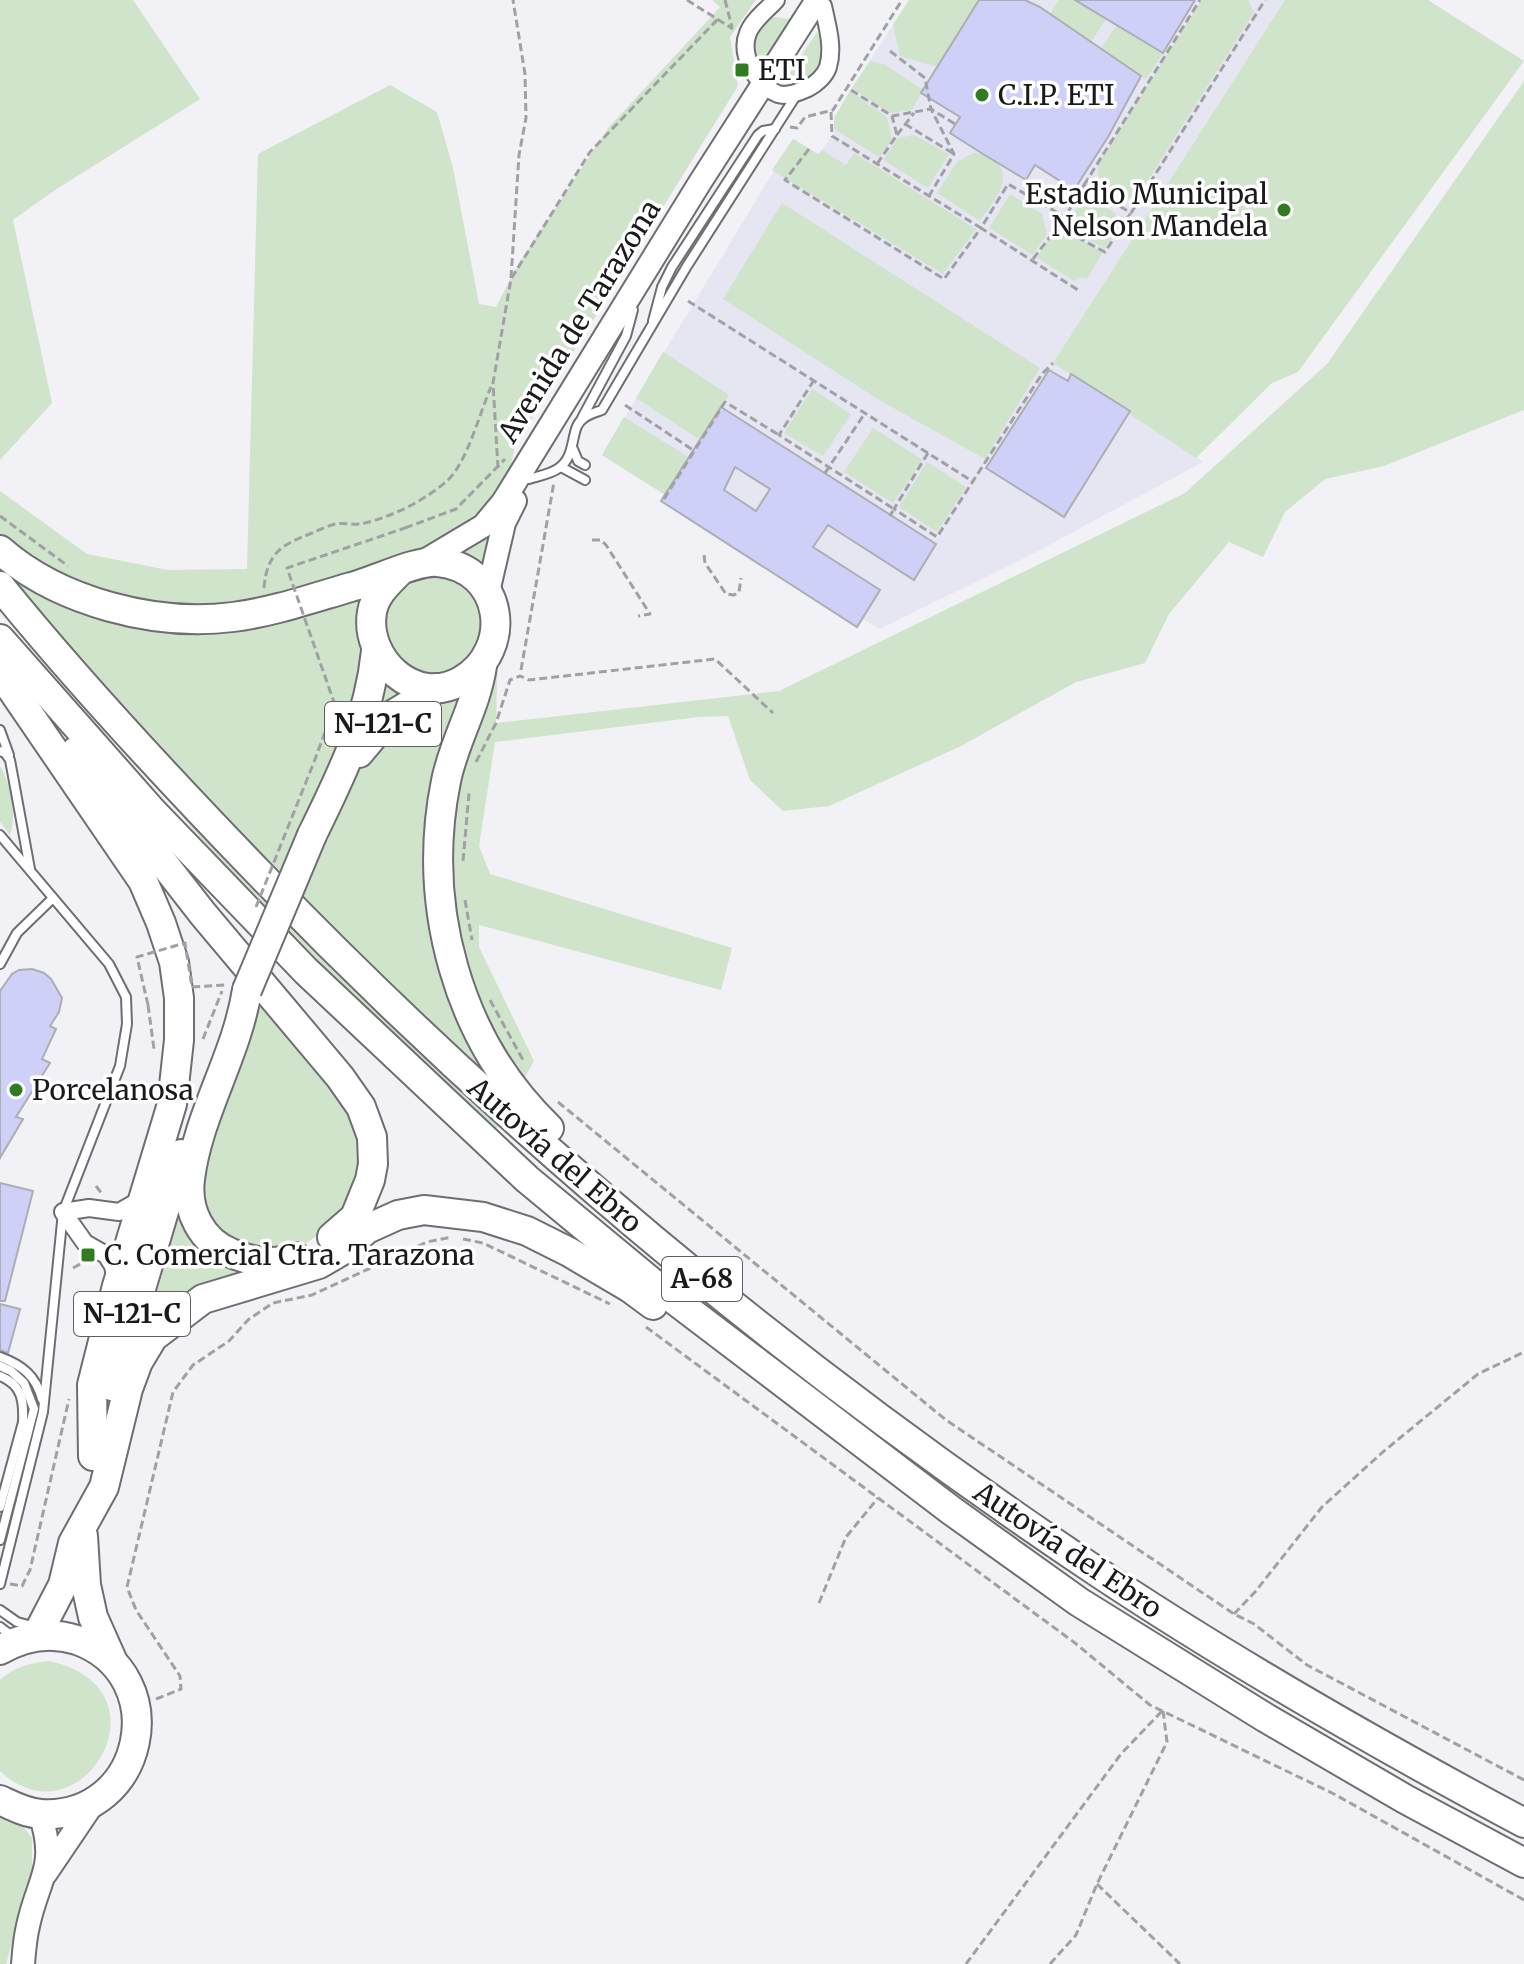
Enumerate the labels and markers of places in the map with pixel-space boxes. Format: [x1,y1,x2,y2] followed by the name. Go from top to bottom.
[758,52,805,88] place label: ETI
[733,61,751,79] marker: ETI
[998,77,1114,113] place label: C.I.P. ETI
[973,86,991,104] marker: C.I.P. ETI
[1025,176,1268,244] place label: Estadio Municipal Nelson Mandela
[1275,201,1293,219] marker: Estadio Municipal Nelson Mandela
[32,1072,194,1108] place label: Porcelanosa
[7,1081,25,1099] marker: Porcelanosa
[104,1237,474,1273] place label: C. Comercial Ctra. Tarazona
[79,1246,97,1264] marker: C. Comercial Ctra. Tarazona

